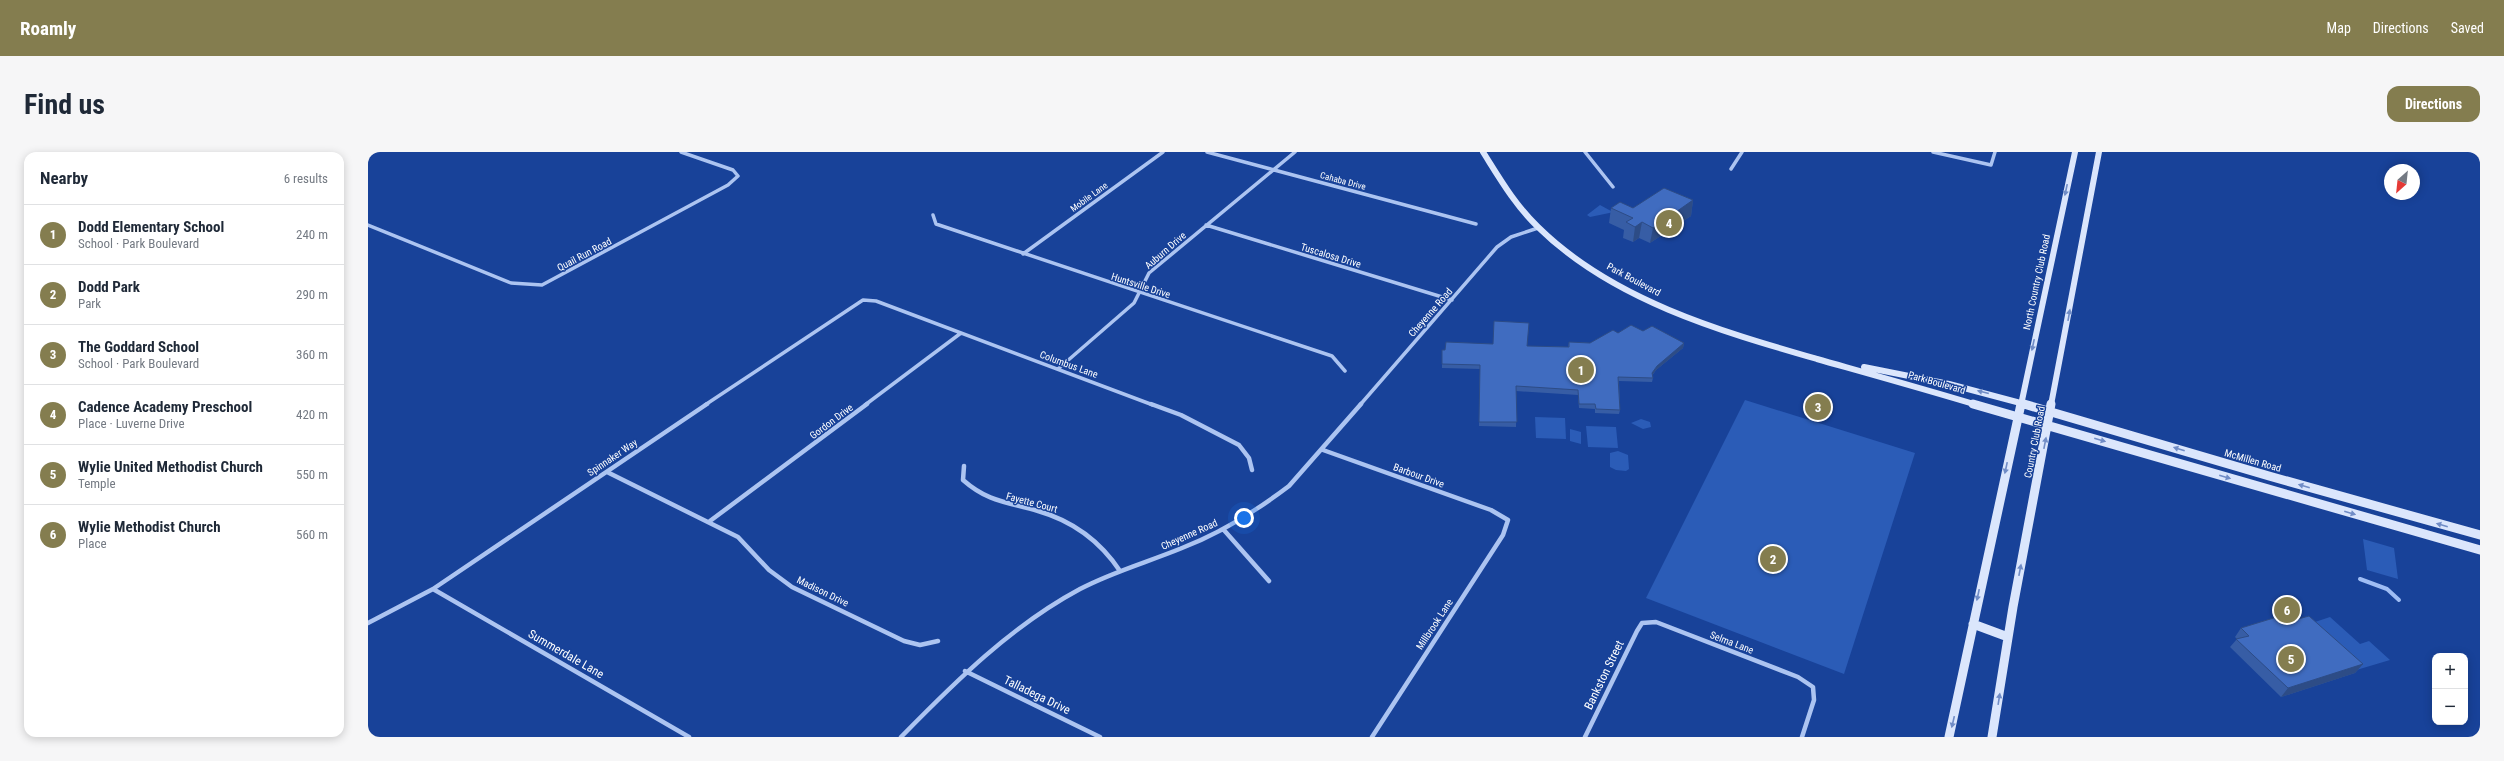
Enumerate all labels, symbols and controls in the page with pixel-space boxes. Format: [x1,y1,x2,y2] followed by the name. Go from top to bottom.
[20,17,76,40] text: Roamly
[2327,20,2351,36] text: Map
[2373,20,2429,36] text: Directions
[2451,20,2484,36] text: Saved
[2387,86,2480,122] button: Directions
[24,88,105,121] text: Find us
[2384,164,2420,200] north arrow
[40,168,88,188] text: Nearby
[1319,170,1367,192] street label: Cahaba Drive
[284,171,328,186] text: 6 results
[1069,180,1109,214] street label: Mobile Lane
[2063,184,2069,196] one-way arrow
[1656,208,1682,238] pin: 4
[78,218,224,236] text: Dodd Elementary School
[50,227,56,242] text: 1
[296,227,328,242] text: 240 m
[1143,229,1188,271] street label: Auburn Drive
[2021,233,2052,331] street label: North Country Club Road
[78,236,199,251] text: School · Park Boulevard
[555,236,613,273] street label: Quail Run Road
[1299,241,1363,270] street label: Tuscalosa Drive
[1605,261,1663,298] street label: Park Boulevard
[1110,271,1172,300] street label: Huntsville Drive
[78,278,140,296] text: Dodd Park
[1406,286,1454,339] street label: Cheyenne Road
[50,287,56,302] text: 2
[296,287,328,302] text: 290 m
[78,296,101,311] text: Park
[2066,309,2072,321] one-way arrow
[78,338,199,356] text: The Goddard School
[2030,338,2036,351] one-way arrow
[50,347,56,362] text: 3
[296,347,328,362] text: 360 m
[1038,349,1100,380] street label: Columbus Lane
[1568,355,1594,385] pin: 1
[78,356,199,371] text: School · Park Boulevard
[1907,369,1967,396] street label: Park Boulevard
[1977,389,1989,395] one-way arrow
[1805,392,1831,422] pin: 3
[78,398,252,416] text: Cadence Academy Preschool
[808,401,855,441] street label: Gordon Drive
[2022,405,2047,479] street label: Country Club Road
[50,407,56,422] text: 4
[296,407,328,422] text: 420 m
[78,416,185,431] text: Place · Luverne Drive
[585,437,639,478] street label: Spinnaker Way
[2042,437,2048,449] one-way arrow
[2094,437,2106,443] one-way arrow
[2173,446,2185,452] one-way arrow
[2223,447,2283,474] street label: McMillen Road
[78,458,263,476] text: Wylie United Methodist Church
[1392,461,1446,490] street label: Barbour Drive
[2002,462,2008,474] one-way arrow
[50,467,56,482] text: 5
[296,467,328,482] text: 550 m
[2218,474,2231,480] one-way arrow
[78,476,116,491] text: Temple
[2298,482,2310,488] one-way arrow
[1005,490,1059,515] street label: Fayette Court
[1234,508,1254,528] your location
[2344,510,2356,516] one-way arrow
[1159,517,1219,552] street label: Cheyenne Road
[78,518,221,536] text: Wylie Methodist Church
[2436,522,2448,528] one-way arrow
[50,527,56,542] text: 6
[296,527,328,542] text: 560 m
[78,536,107,551] text: Place
[1760,544,1786,574] pin: 2
[2017,564,2023,577] one-way arrow
[795,574,851,609] street label: Madison Drive
[1975,589,1981,601] one-way arrow
[2274,595,2300,625] pin: 6
[1414,597,1455,652] street label: Millbrook Lane
[526,627,607,681] street label: Summerdale Lane
[1708,629,1755,656] street label: Selma Lane
[1581,638,1627,712] street label: Bankston Street
[2278,644,2304,674] pin: 5
[2432,653,2468,725] map controls
[2432,653,2468,689] button: +
[1001,673,1073,717] street label: Talladega Drive
[2432,689,2468,725] button: −
[1996,693,2002,705] one-way arrow
[1949,716,1955,729] one-way arrow

